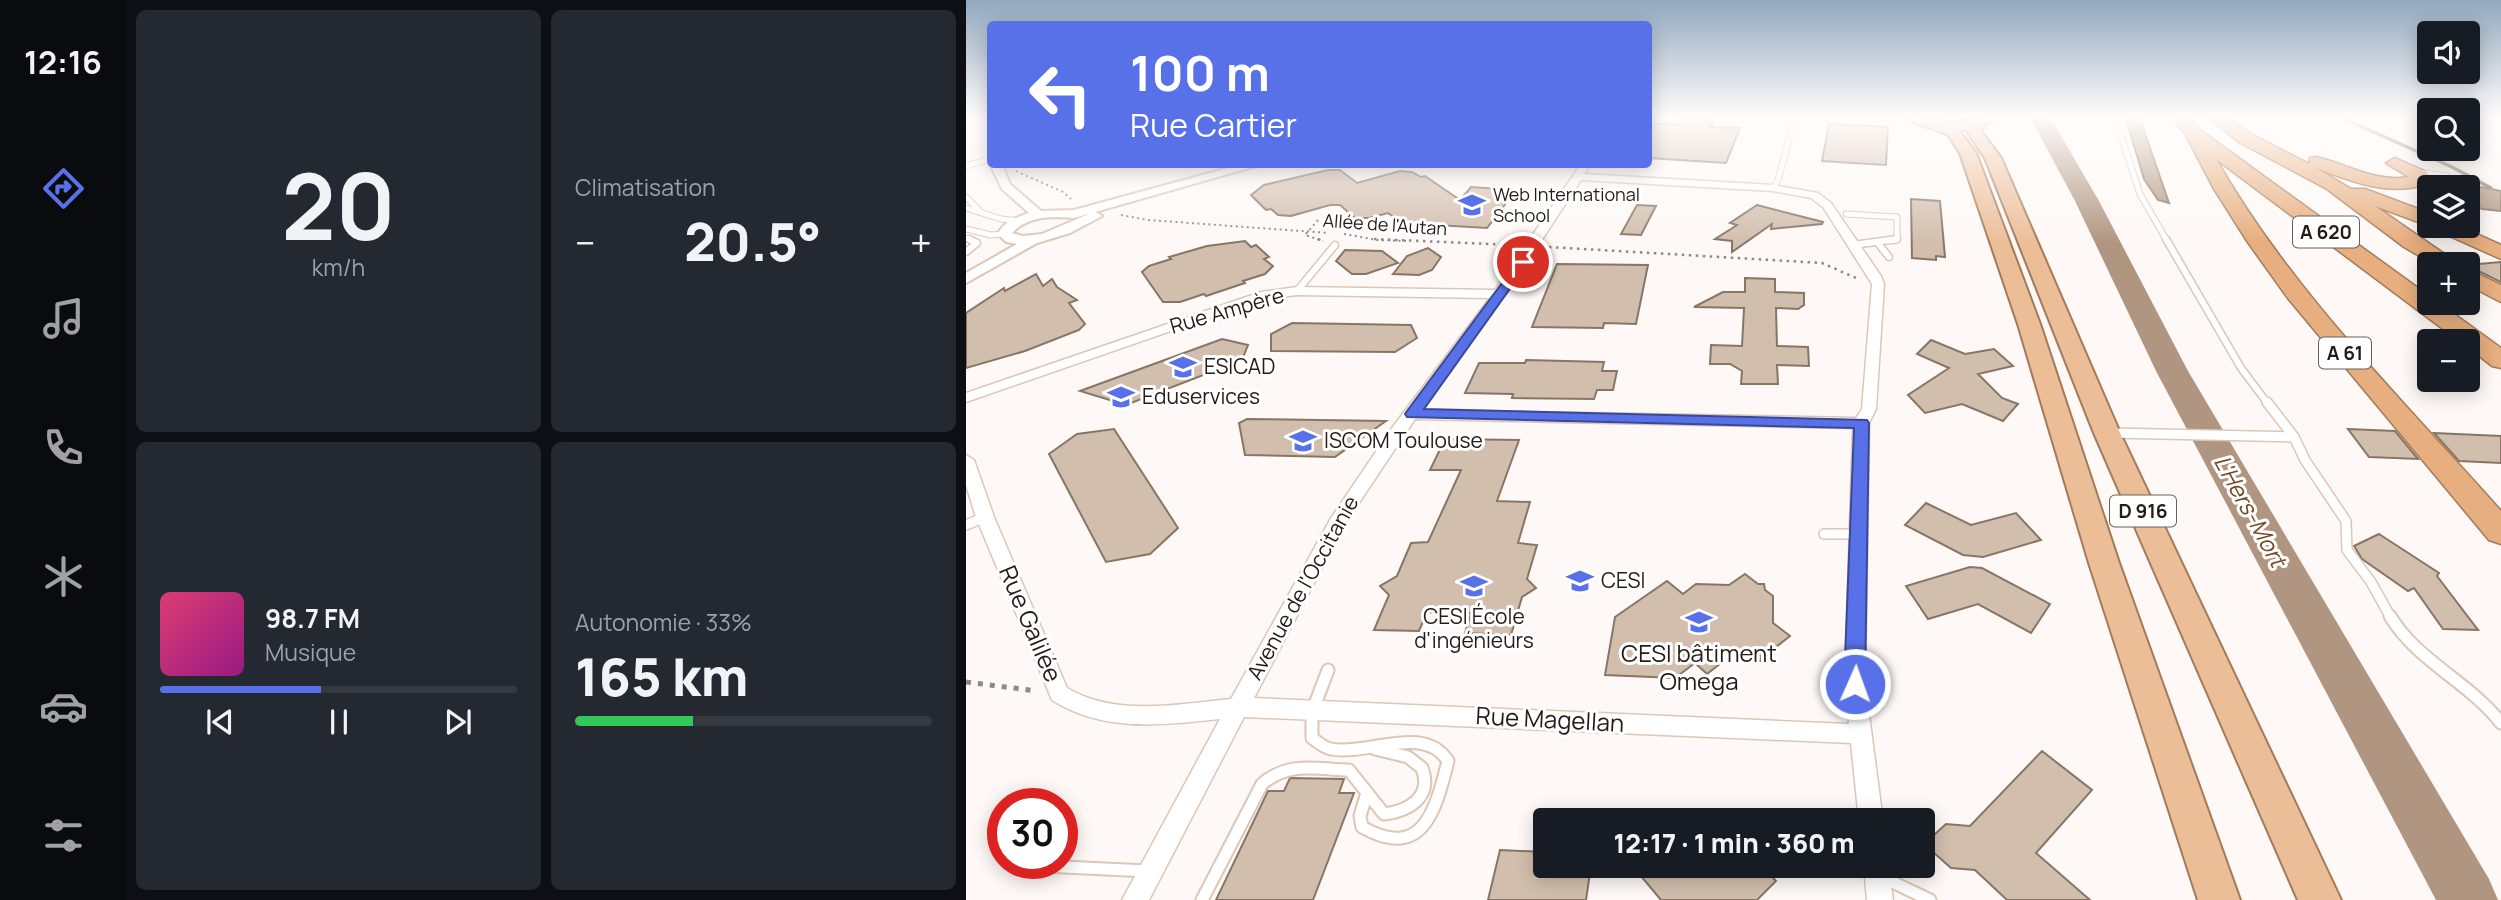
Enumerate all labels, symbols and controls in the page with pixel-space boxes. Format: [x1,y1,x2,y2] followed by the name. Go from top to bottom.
[2417,21,2480,392] map controls
[2417,21,2480,84] button: sound
[1130,39,1270,106] text: 100 m
[24,40,102,84] text: 12:16
[1015,49,1106,140] icon: left
[2417,98,2480,161] button: search
[1130,103,1297,147] text: Rue Cartier
[281,143,396,267] text: 20
[39,164,88,213] icon: directions
[575,171,716,203] text: Climatisation
[2417,175,2480,238] button: layers
[1493,182,1640,227] place label: Web International School
[1457,190,1487,220] school or university icon: Web International School
[684,206,821,277] text: 20.5°
[1322,208,1448,240] street label: Allée de l'Autan
[575,216,596,268] text: −
[910,216,932,268] text: +
[2293,216,2359,248] road number: A 620
[1493,232,1553,292] pin
[1504,243,1542,281] icon: arrive
[312,251,365,283] text: km/h
[2417,252,2480,315] button: +
[1166,280,1287,340] street label: Rue Ampère
[39,294,88,343] icon: music
[2417,329,2480,392] button: −
[2319,338,2371,368] road number: A 61
[1168,352,1198,382] school or university icon: ESICAD
[1204,352,1275,380] place label: ESICAD
[1106,382,1136,412] school or university icon: Eduservices
[1142,382,1260,410] place label: Eduservices
[39,423,88,472] icon: phone
[1288,426,1318,456] school or university icon: ISCOM Toulouse
[1324,426,1483,454] place label: ISCOM Toulouse
[2207,449,2296,575] water label: L'Hers-Mort
[1240,491,1364,684] street label: Avenue de l'Occitanie
[2110,496,2176,526] road number: D 916
[39,552,88,601] icon: climate
[992,560,1071,687] street label: Rue Galilée
[1565,566,1595,596] school or university icon: CESI
[1601,566,1645,594] place label: CESI
[1459,571,1489,601] school or university icon: CESI École d'ingénieurs
[265,600,360,636] text: 98.7 FM
[1414,602,1534,654] place label: CESI École d'ingénieurs
[575,606,752,638] text: Autonomie · 33%
[1684,607,1714,637] school or university icon: CESI bâtiment Omega
[265,636,356,668] text: Musique
[1621,636,1777,697] place label: CESI bâtiment Omega
[575,641,748,712] text: 165 km
[1818,647,1892,721] position arrow
[39,682,88,731] icon: car
[1475,698,1625,739] street label: Rue Magellan
[201,703,239,741] icon: previous
[320,703,358,741] icon: pause
[439,703,477,741] icon: next
[987,788,1078,879] speed limit sign: 30
[39,811,88,860] icon: filters
[1613,825,1855,861] text: 12:17 · 1 min · 360 m

